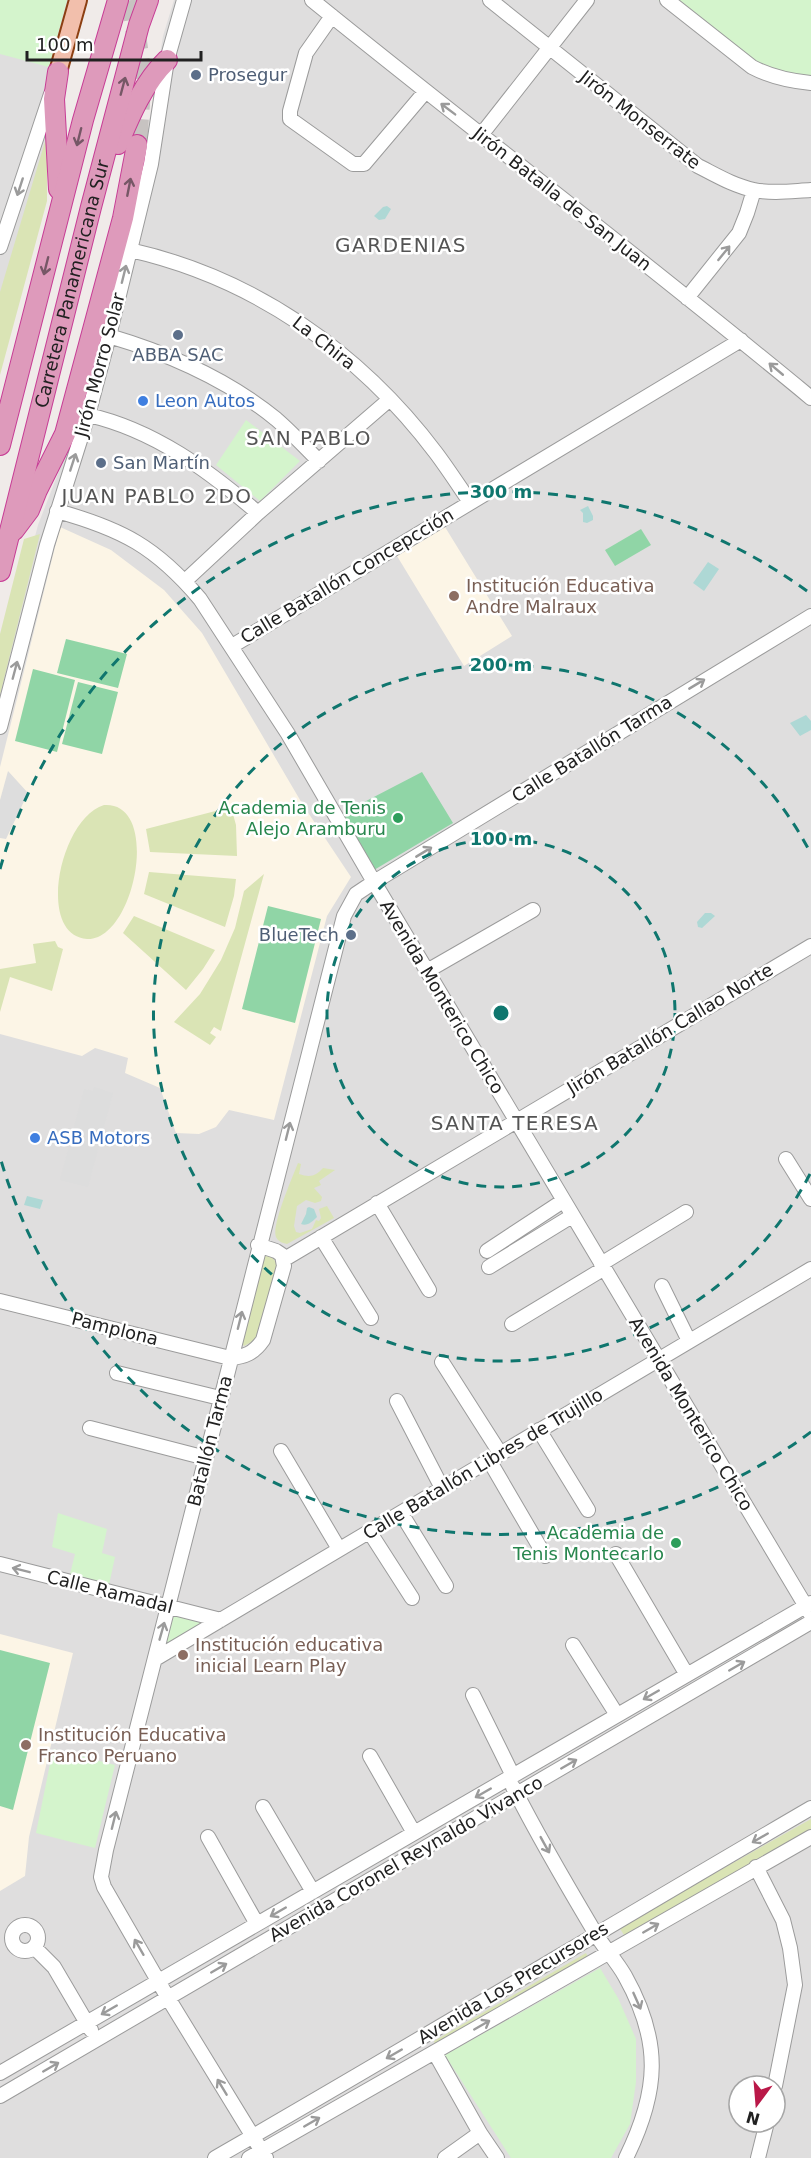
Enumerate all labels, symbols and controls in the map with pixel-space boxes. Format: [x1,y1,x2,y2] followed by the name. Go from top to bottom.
[27,24,201,62] scale bar
[36,34,94,55] text: 100 m
[208,64,288,85] place label: Prosegur
[575,65,705,173] street label: Jirón Monserrate
[189,68,203,82] marker: Prosegur
[118,77,129,96] one-way arrow
[440,103,456,115] one-way arrow
[468,122,656,275] street label: Jirón Batalla de San Juan
[72,127,84,146] one-way arrow
[30,157,113,410] street label: Carretera Panamericana Sur
[13,177,24,196] one-way arrow
[124,178,135,197] one-way arrow
[335,233,467,257] district label: GARDENIAS
[718,245,731,261] one-way arrow
[39,256,51,275] one-way arrow
[119,265,131,284] one-way arrow
[70,290,129,440] street label: Jirón Morro Solar
[289,311,360,374] street label: La Chira
[171,328,185,342] marker: ABBA SAC
[132,344,224,365] place label: ABBA SAC
[769,362,784,376] one-way arrow
[155,390,255,411] place label: Leon Autos
[136,394,150,408] marker: Leon Autos
[246,426,372,450] district label: SAN PABLO
[113,452,210,473] place label: San Martín
[68,453,79,472] one-way arrow
[94,456,108,470] marker: San Martín
[470,481,532,502] text: 300 m
[59,484,253,508] district label: JUAN PABLO 2DO
[236,504,457,648] street label: Calle Batallón Concepcción
[466,575,655,617] place label: Institución Educativa Andre Malraux
[447,589,461,603] marker: Institución Educativa Andre Malraux
[470,654,532,675] text: 200 m
[9,661,21,680] one-way arrow
[688,678,705,690] one-way arrow
[508,691,676,806] street label: Calle Batallón Tarma
[218,797,386,839] place label: Academia de Tenis Alejo Aramburu
[391,811,405,825] marker: Academia de Tenis Alejo Aramburu
[470,828,532,849] text: 100 m
[415,846,432,858] one-way arrow
[376,896,509,1098] street label: Avenida Monterico Chico
[259,924,339,945] place label: BlueTech
[344,928,358,942] marker: BlueTech
[562,959,776,1099] street label: Jirón Batallón Callao Norte
[491,1003,511,1023] centre of rings
[431,1111,599,1135] district label: SANTA TERESA
[283,1122,294,1141] one-way arrow
[47,1127,150,1148] place label: ASB Motors
[28,1131,42,1145] marker: ASB Motors
[70,1308,161,1349] street label: Pamplona
[234,1310,246,1329] one-way arrow
[625,1313,758,1515] street label: Avenida Monterico Chico
[183,1373,236,1509] street label: Batallón Tarma
[359,1383,606,1544] street label: Calle Batallón Libres de Trujillo
[512,1522,664,1564] place label: Academia de Tenis Montecarlo
[669,1536,683,1550] marker: Academia de Tenis Montecarlo
[12,1563,31,1575] one-way arrow
[45,1566,176,1617] street label: Calle Ramadal
[157,1622,169,1641] one-way arrow
[195,1634,383,1676] place label: Institución educativa inicial Learn Play
[176,1648,190,1662] marker: Institución educativa inicial Learn Play
[728,1659,745,1671] one-way arrow
[643,1690,660,1702] one-way arrow
[38,1724,227,1766] place label: Institución Educativa Franco Peruano
[19,1738,33,1752] marker: Institución Educativa Franco Peruano
[560,1758,577,1770] one-way arrow
[265,1771,546,1946] street label: Avenida Coronel Reynaldo Vivanco
[475,1788,492,1800] one-way arrow
[108,1811,120,1830] one-way arrow
[752,1832,769,1844] one-way arrow
[539,1836,551,1853] one-way arrow
[270,1907,287,1919] one-way arrow
[414,1917,612,2048] street label: Avenida Los Precursores
[641,1922,659,1933] one-way arrow
[133,1939,145,1956] one-way arrow
[210,1962,227,1974] one-way arrow
[632,1991,643,2009] one-way arrow
[101,2004,118,2016] one-way arrow
[473,2019,490,2031] one-way arrow
[386,2049,403,2061] one-way arrow
[42,2060,59,2072] one-way arrow
[727,2074,787,2134] north arrow
[216,2078,228,2095] one-way arrow
[744,2107,762,2129] text: N
[303,2116,321,2127] one-way arrow

